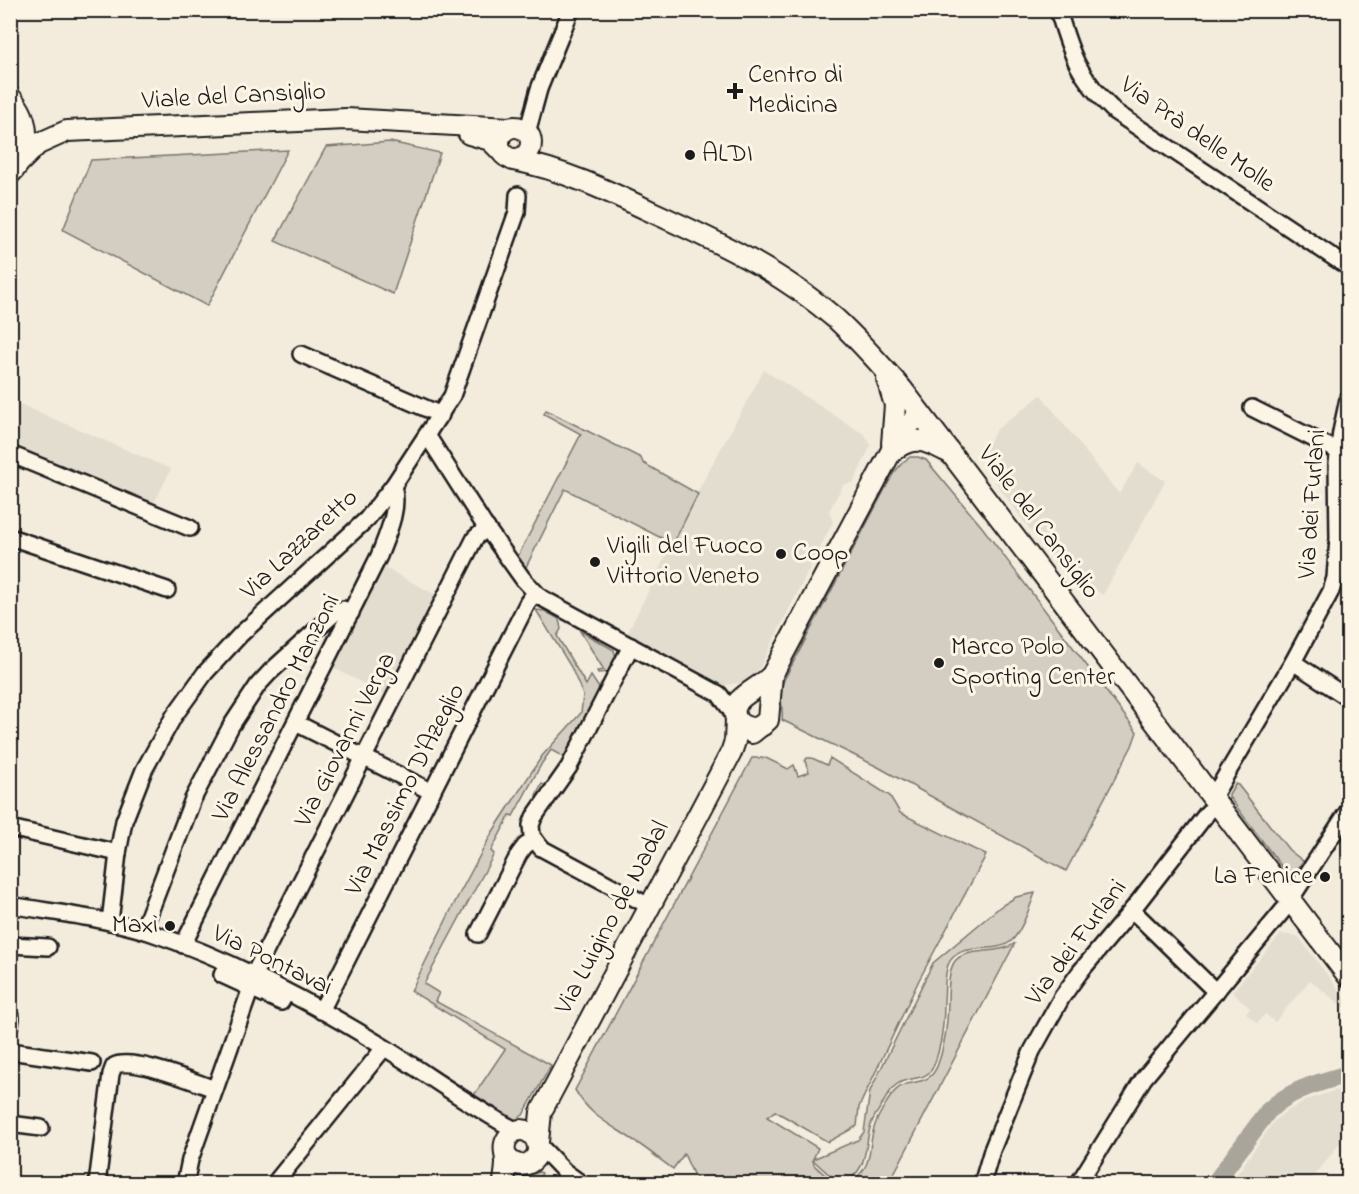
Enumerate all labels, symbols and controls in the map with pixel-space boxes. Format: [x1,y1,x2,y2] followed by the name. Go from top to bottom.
[748,57,843,125] place label: Centro di Medicina
[1111,67,1283,203] street label: Via Prà delle Molle
[140,73,327,121] street label: Viale del Cansiglio
[726,82,744,100] marker: Centro di Medicina
[702,136,753,174] place label: ALDI
[683,148,697,162] marker: ALDI
[1289,428,1337,581] street label: Via dei Furlani
[967,437,1109,608] street label: Viale del Cansiglio
[232,480,367,610] street label: Via Lazzaretto
[606,528,763,596] place label: Vigili del Fuoco Vittorio Veneto
[793,535,848,573] place label: Coop
[774,547,788,561] marker: Coop
[588,555,602,569] marker: Vigili del Fuoco Vittorio Veneto
[203,587,351,829] street label: Via Alessandro Manzoni
[951,629,1116,697] place label: Marco Polo Sporting Center
[285,646,406,835] street label: Via Giovanni Verga
[932,656,946,670] marker: Marco Polo Sporting Center
[336,677,476,904] street label: Via Massimo D'Azeglio
[545,814,680,1022] street label: Via Luigino de Nadal
[1214,858,1313,896] place label: La Fenice
[1318,870,1332,884] marker: La Fenice
[1016,872,1137,1015] street label: Via dei Furlani
[112,907,158,945] place label: Maxì
[204,915,339,1007] street label: Via Pontavai
[163,919,177,933] marker: Maxì

